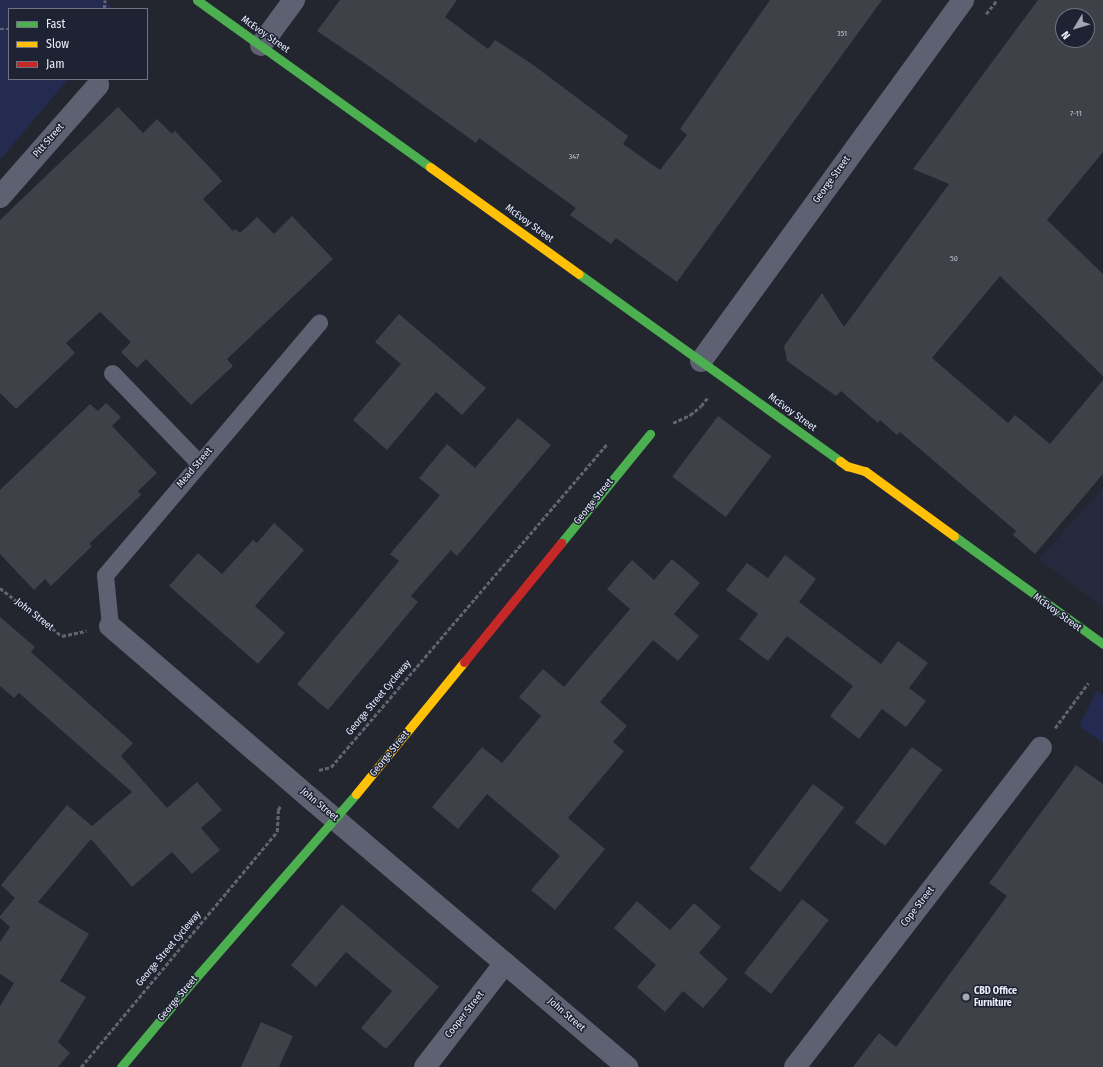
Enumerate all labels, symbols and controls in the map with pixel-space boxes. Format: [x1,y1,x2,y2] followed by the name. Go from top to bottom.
[8,8,148,80] legend
[1055,8,1095,48] north arrow
[238,14,292,56] street label: McEvoy Street
[46,17,65,31] text: Fast
[1059,28,1073,42] text: N
[837,29,847,39] house number: 351
[46,37,69,51] text: Slow
[46,57,64,71] text: Jam
[1070,109,1082,119] house number: 7-11
[31,122,67,160] street label: Pitt Street
[569,152,579,162] house number: 347
[811,154,853,206] street label: George Street
[502,202,556,246] street label: McEvoy Street
[950,254,958,264] house number: 50
[765,391,819,435] street label: McEvoy Street
[175,445,215,491] street label: Mead Street
[572,477,616,527] street label: George Street
[1030,591,1084,635] street label: McEvoy Street
[12,596,56,634] street label: John Street
[344,658,414,738] street label: George Street Cycleway
[368,729,412,779] street label: George Street
[298,786,340,824] street label: John Street
[899,885,937,929] street label: Cope Street
[134,909,204,989] street label: George Street Cycleway
[156,974,200,1024] street label: George Street
[974,985,1017,1008] place label: CBD Office Furniture
[443,989,487,1041] street label: Cooper Street
[961,992,971,1002] marker: CBD Office Furniture
[545,996,587,1034] street label: John Street

